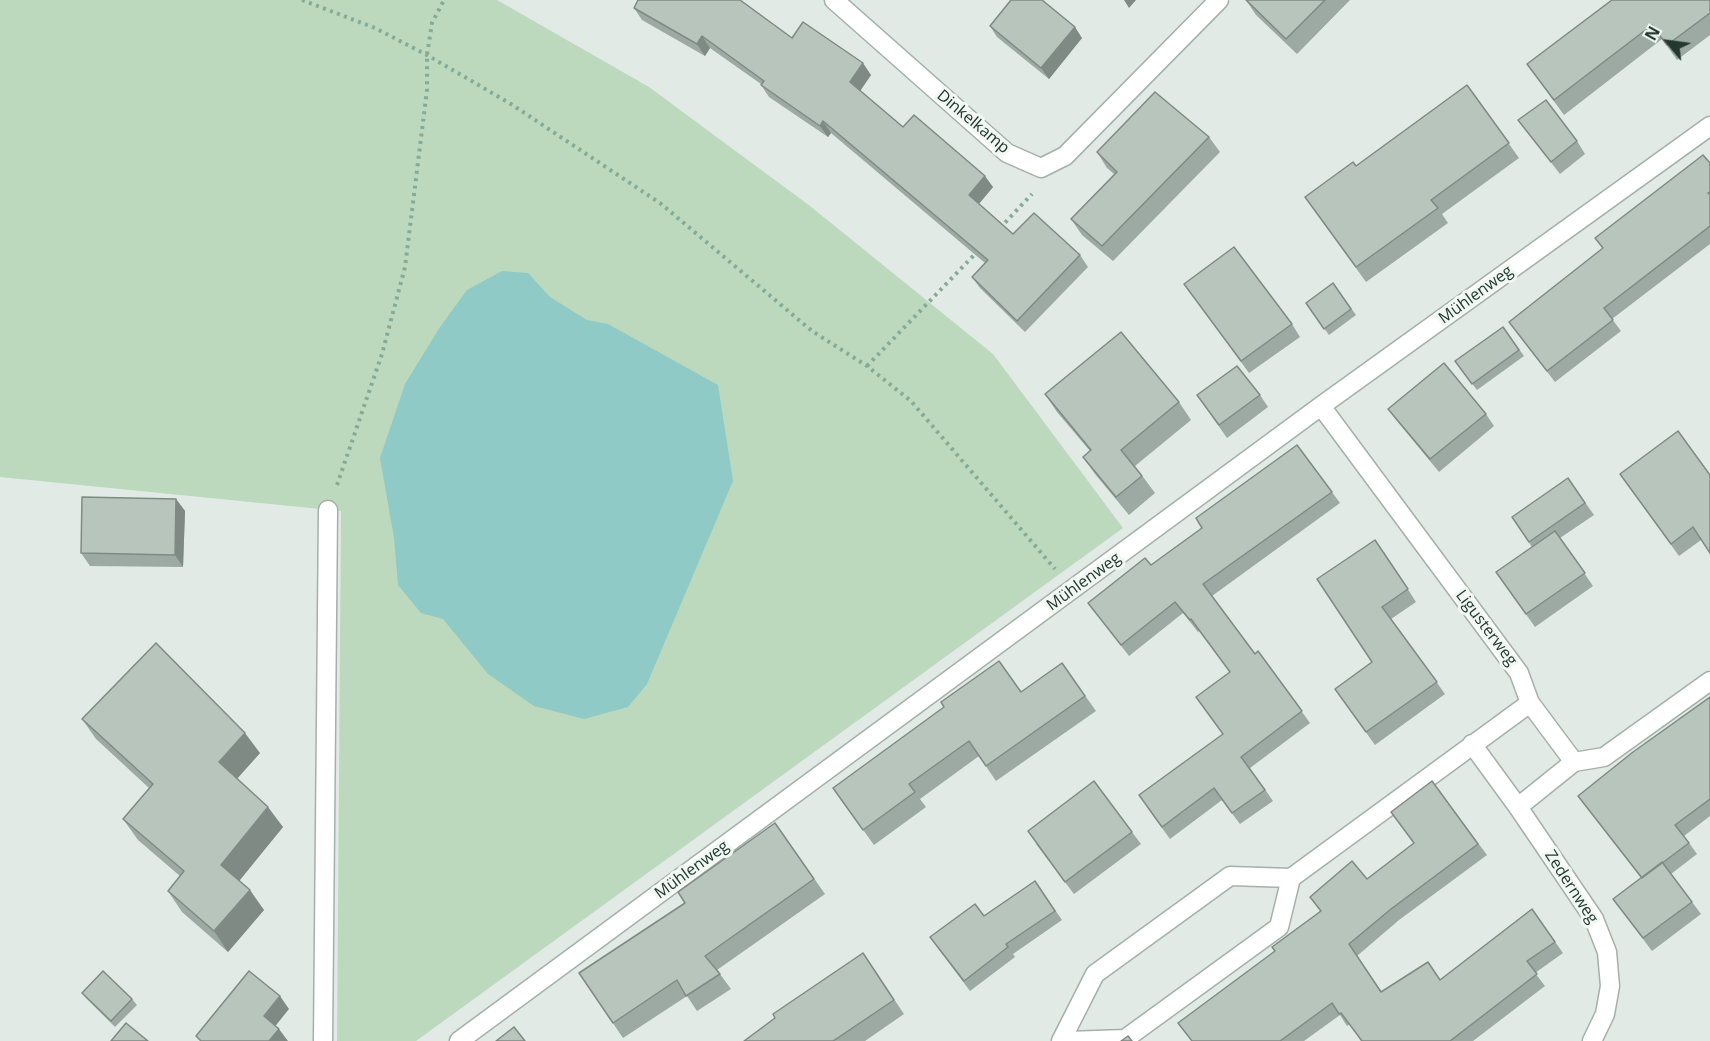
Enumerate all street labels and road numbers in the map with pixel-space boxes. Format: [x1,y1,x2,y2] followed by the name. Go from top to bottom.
[933,86,1013,158] street label: Dinkelkamp
[1435,262,1517,328] street label: Mühlenweg
[1043,549,1125,615] street label: Mühlenweg
[1451,586,1521,670] street label: Ligusterweg
[651,837,733,903] street label: Mühlenweg
[1540,847,1602,927] street label: Zedernweg

